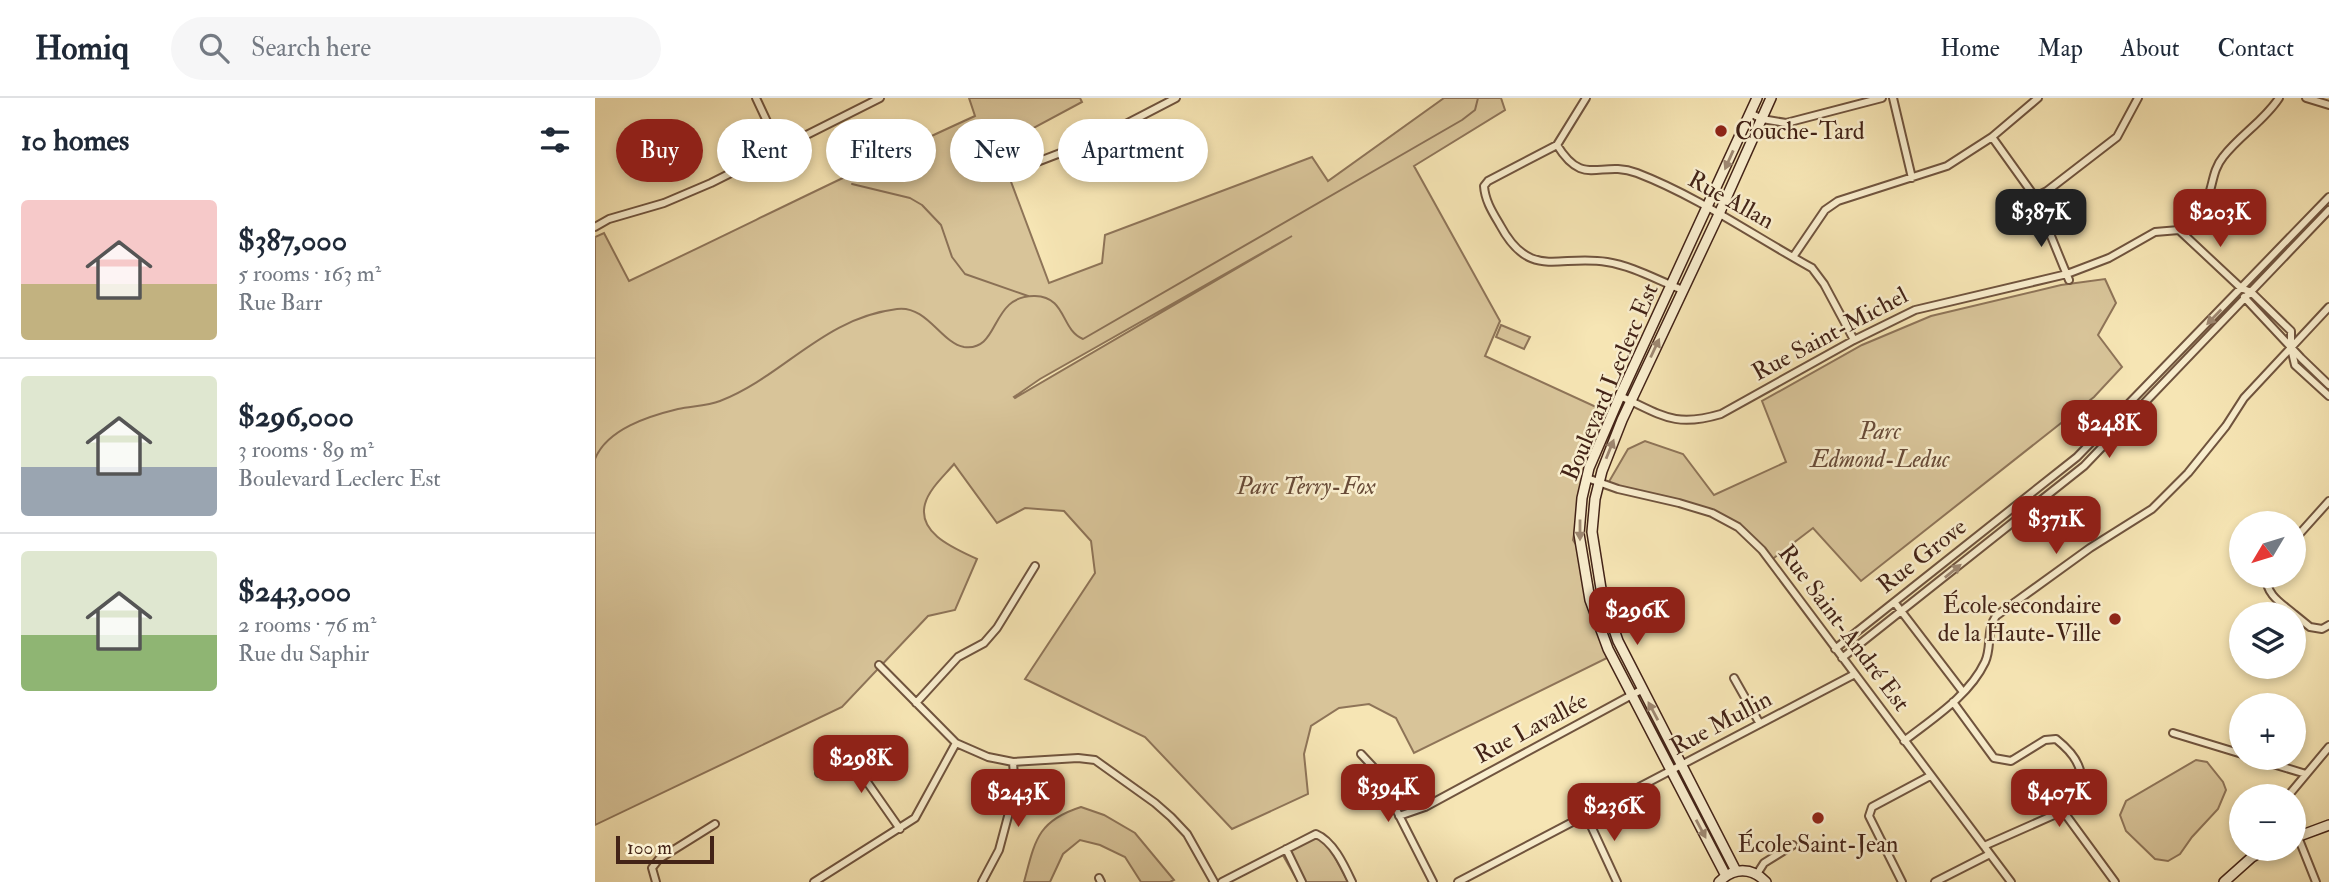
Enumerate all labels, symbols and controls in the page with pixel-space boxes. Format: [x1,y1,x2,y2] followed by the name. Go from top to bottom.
[171,17,661,80] search box
[35,28,129,69] text: Homiq
[195,29,233,67] icon: search
[251,32,371,64] text: Search here
[1940,33,2000,64] text: Home
[2038,33,2083,64] text: Map
[2121,33,2180,64] text: About
[2218,33,2294,64] text: Contact
[1735,116,1865,147] place label: Couche-Tard
[616,119,703,182] chip: Buy
[717,119,812,182] chip: Rent
[826,119,936,182] chip: Filters
[950,119,1044,182] chip: New
[1058,119,1208,182] chip: Apartment
[536,121,574,159] icon: filters
[21,122,129,159] text: 10 homes
[1713,123,1729,139] marker: Couche-Tard
[1723,150,1735,170] one-way arrow
[1682,164,1780,236] street label: Rue Allan
[1992,190,2090,249] pin: $387K
[2171,190,2269,249] pin: $203K
[2011,197,2071,226] text: $387K
[2189,197,2251,226] text: $203K
[238,222,347,259] text: $387,000
[77,228,161,312] icon: home
[238,259,381,288] text: 5 rooms · 163 m²
[1554,278,1666,485] street label: Boulevard Leclerc Est
[1747,280,1913,388] street label: Rue Saint-Michel
[238,288,322,317] text: Rue Barr
[2205,308,2222,325] one-way arrow
[1649,338,1661,358] one-way arrow
[238,398,354,435] text: $296,000
[2060,400,2158,460] pin: $248K
[77,404,161,488] icon: home
[2077,408,2141,437] text: $248K
[1809,416,1950,475] park label: Parc Edmond-Leduc
[238,435,374,464] text: 3 rooms · 89 m²
[1605,438,1616,459] one-way arrow
[238,464,441,493] text: Boulevard Leclerc Est
[1235,471,1376,502] park label: Parc Terry-Fox
[2007,496,2105,556] pin: $371K
[2028,504,2084,533] text: $371K
[1871,511,1973,601] street label: Rue Grove
[2229,511,2307,588] north arrow
[2229,511,2306,861] map controls
[1574,519,1586,541] one-way arrow
[1771,538,1917,718] street label: Rue Saint-André Est
[1945,564,1962,579] one-way arrow
[238,573,351,610] text: $243,000
[77,579,161,663] icon: home
[1588,588,1686,647] pin: $296K
[1938,589,2101,649] place label: École secondaire de la Haute-Ville
[1605,595,1669,624] text: $296K
[2229,602,2306,679] button: layers
[238,610,376,639] text: 2 rooms · 76 m²
[2107,611,2123,627] marker: École secondaire de la Haute-Ville
[238,639,369,668] text: Rue du Saphir
[1665,683,1777,763] street label: Rue Mullin
[1469,685,1593,771] street label: Rue Lavallée
[2229,693,2306,770] button: +
[1647,701,1658,721] one-way arrow
[812,736,910,795] pin: $298K
[829,743,893,772] text: $298K
[1339,764,1437,824] pin: $394K
[969,770,1067,829] pin: $243K
[2010,770,2108,829] pin: $407K
[1357,772,1419,801] text: $394K
[987,777,1049,806] text: $243K
[2027,777,2091,806] text: $407K
[1565,784,1663,843] pin: $236K
[2229,784,2306,861] button: −
[1583,791,1645,820] text: $236K
[1810,810,1826,826] marker: École Saint-Jean
[1696,819,1707,839] one-way arrow
[1738,828,1898,860] place label: École Saint-Jean
[616,833,714,865] scale bar
[627,836,672,860] text: 100 m

